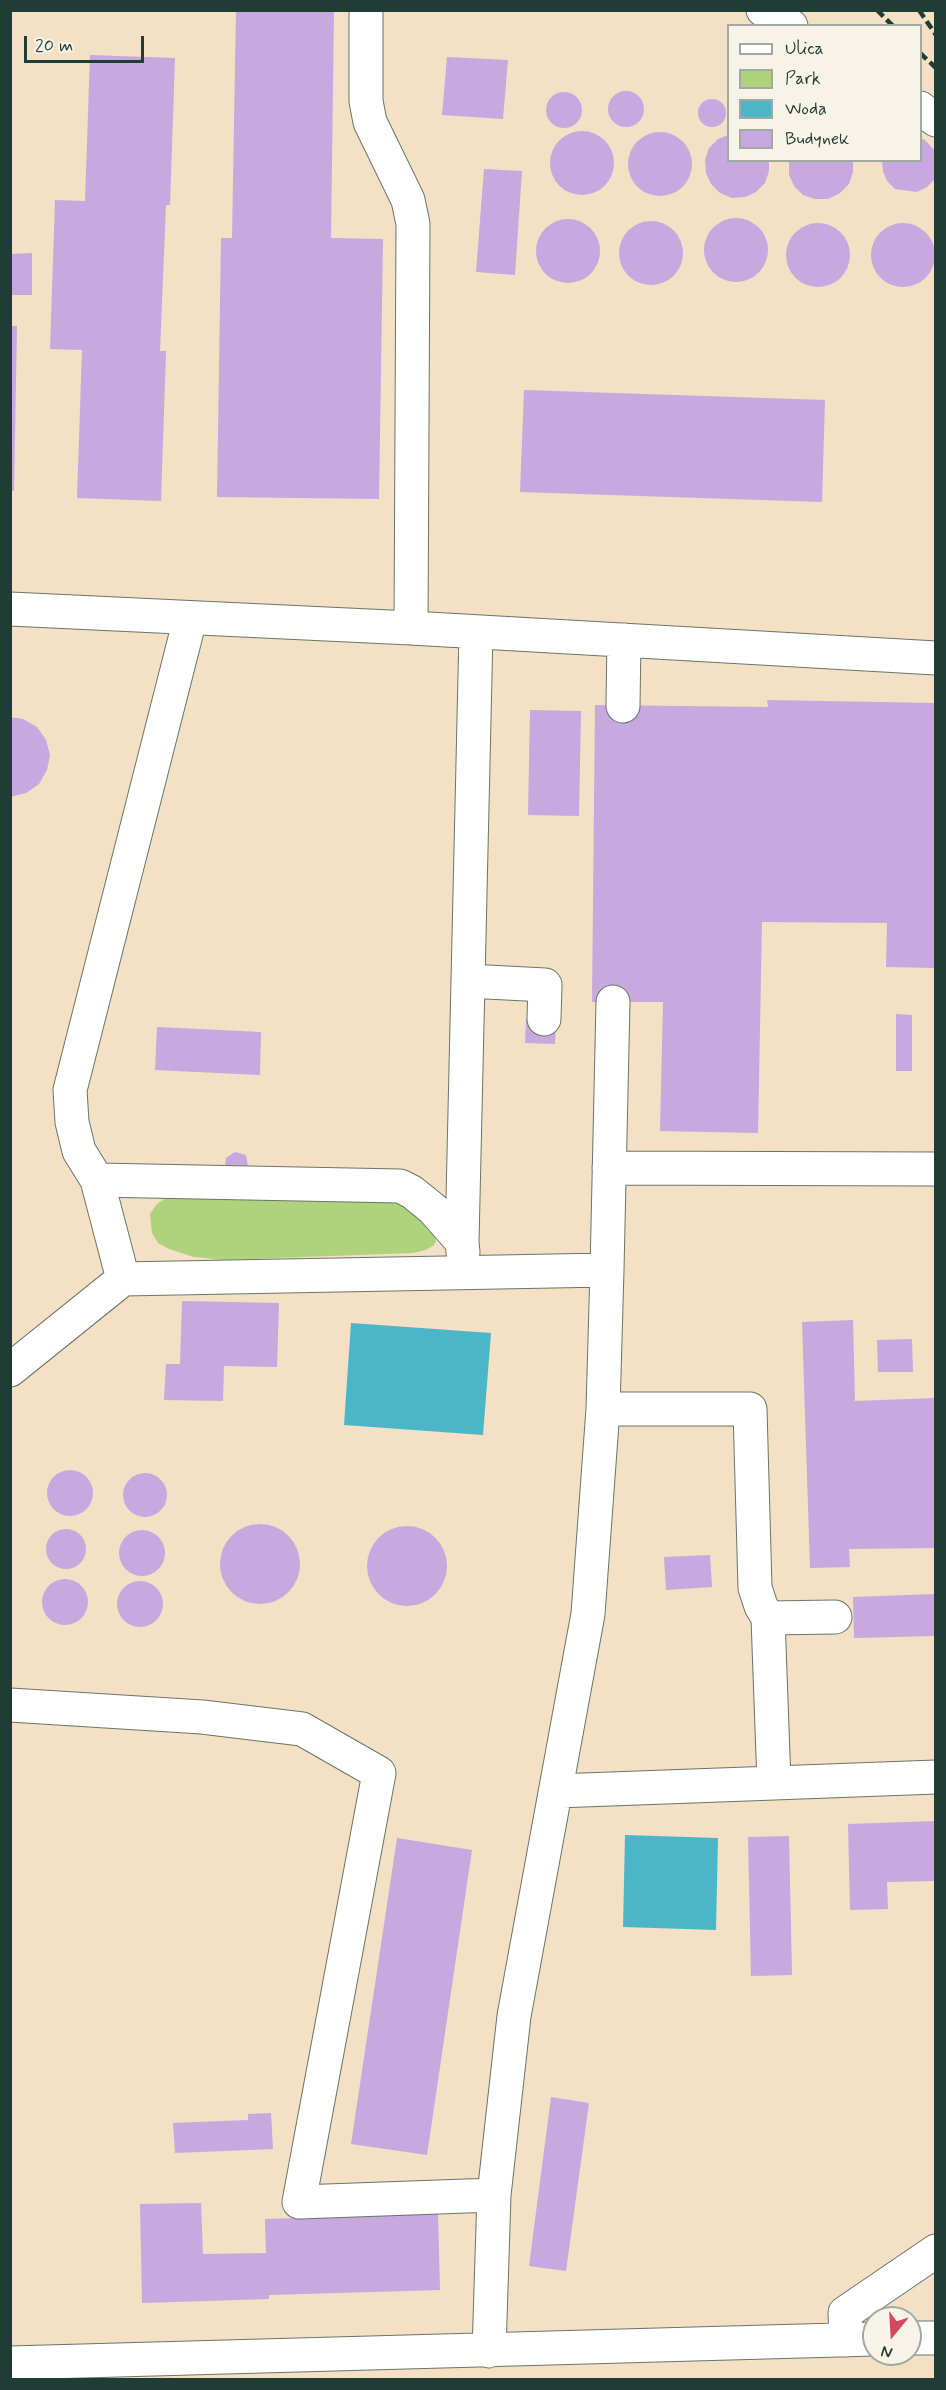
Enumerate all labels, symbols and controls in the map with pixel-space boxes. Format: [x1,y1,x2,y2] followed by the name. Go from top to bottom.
[27,24,147,62] scale bar
[727,24,922,162] legend
[35,34,73,58] text: 20 m
[785,37,824,61] text: Ulica
[785,67,821,91] text: Park
[785,97,827,121] text: Woda
[785,127,849,151] text: Budynek
[862,2306,922,2366] north arrow
[879,2340,895,2363] text: N

